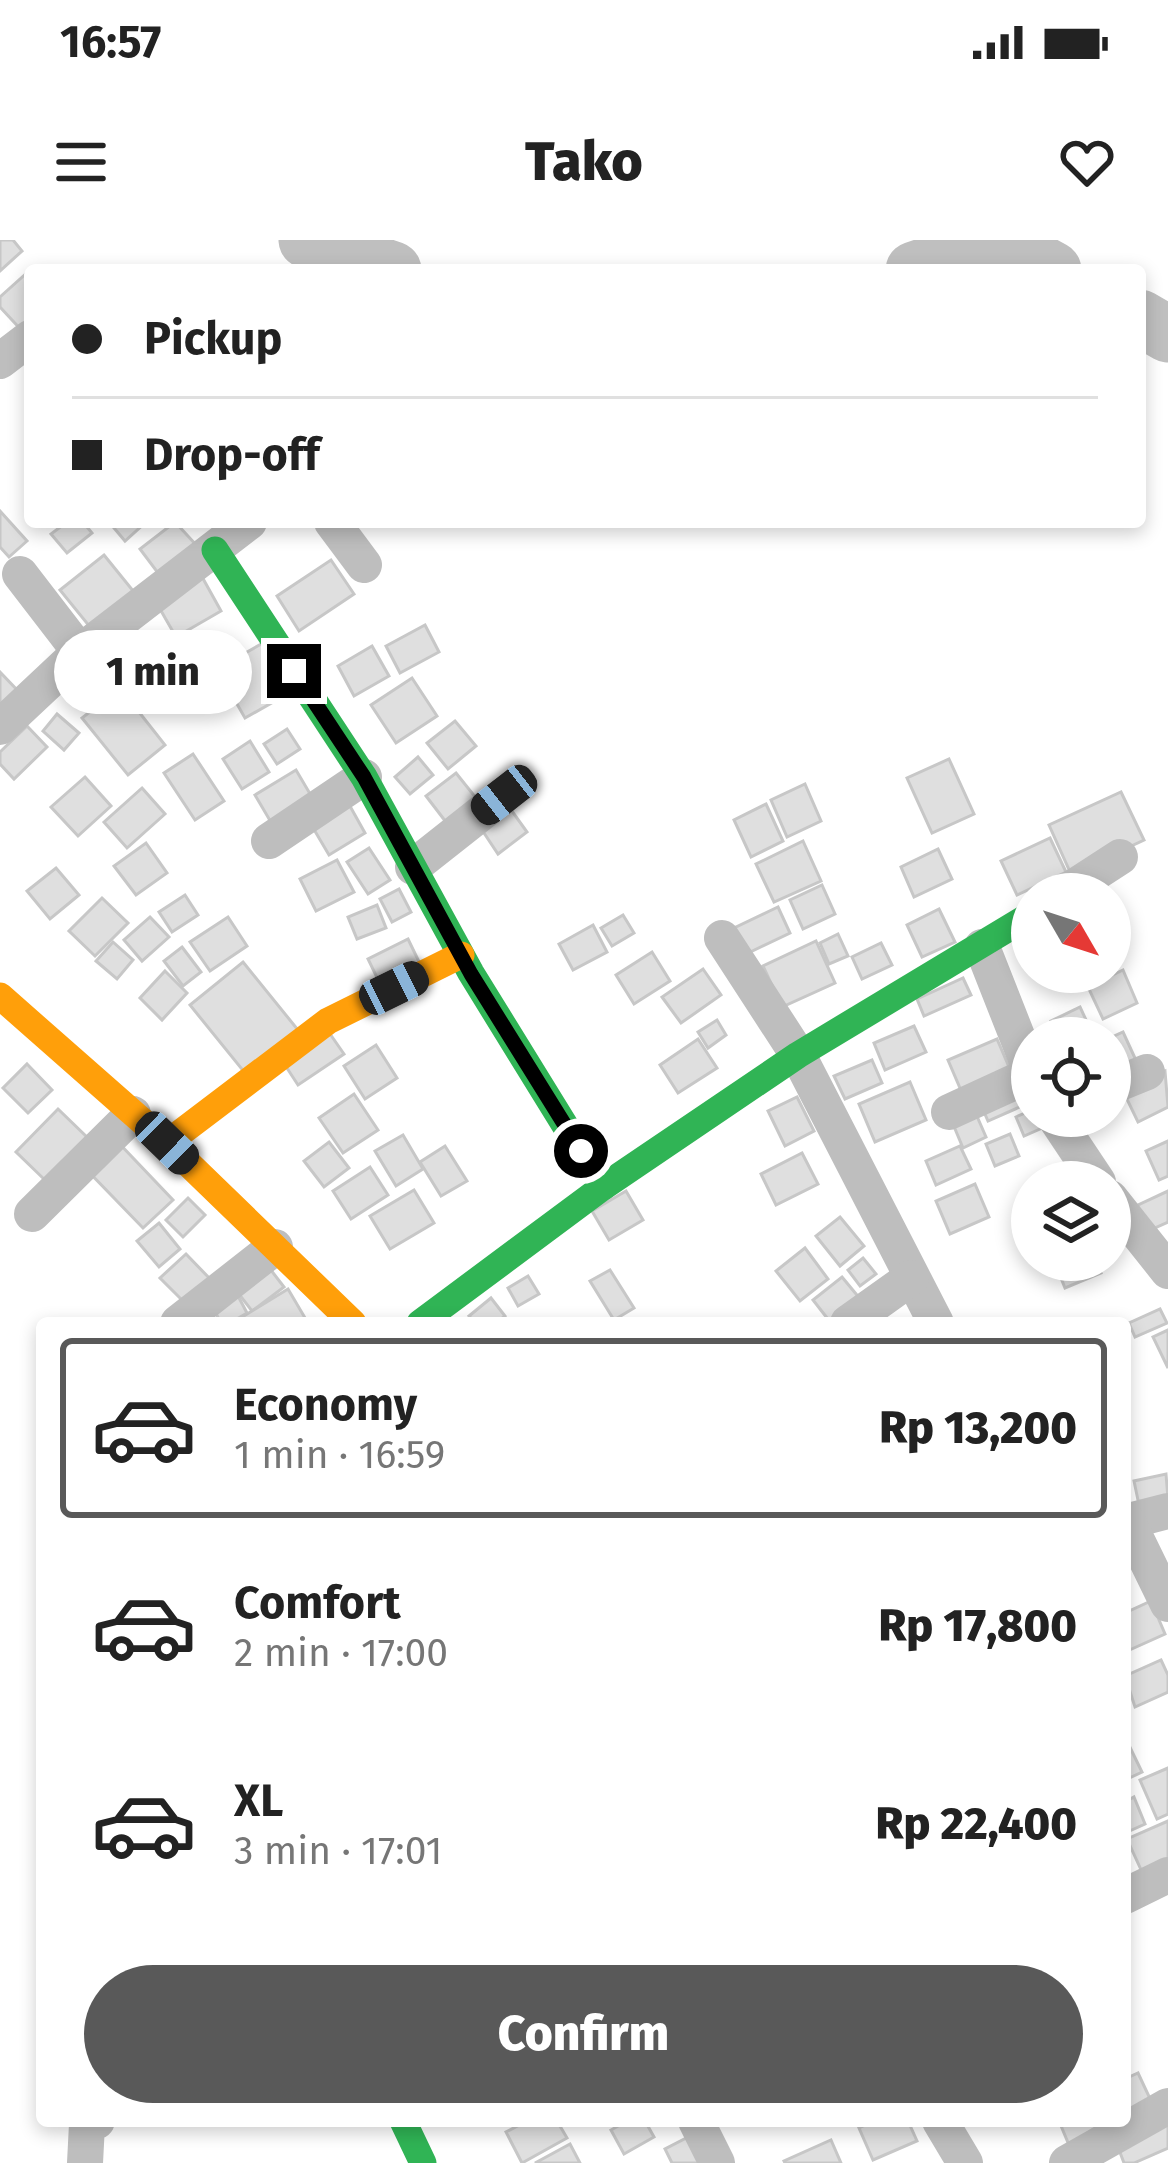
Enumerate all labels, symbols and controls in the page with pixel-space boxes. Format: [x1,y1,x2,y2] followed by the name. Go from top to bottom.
[60,15,161,69] text: 16:57
[48,129,114,195] icon: menu
[1054,129,1120,195] icon: heart
[525,130,643,194] text: Tako
[144,312,282,366] text: Pickup
[144,428,320,482] text: Drop-off
[54,629,252,713] callout: 1 min
[267,644,321,698] route end
[106,649,200,695] text: 1 min
[465,759,543,831] car
[1011,873,1131,993] north arrow
[1011,873,1131,1281] map controls
[354,956,434,1020] car
[1011,1017,1131,1137] button: locate
[129,1105,205,1181] car
[554,1124,608,1178] route start
[1011,1161,1131,1281] button: layers
[90,1374,198,1482] icon: car
[234,1378,417,1432] text: Economy
[879,1401,1077,1455] text: Rp 13,200
[234,1432,445,1478] text: 1 min · 16:59
[90,1572,198,1680] icon: car
[234,1576,401,1630] text: Comfort
[878,1599,1077,1653] text: Rp 17,800
[234,1630,448,1676] text: 2 min · 17:00
[90,1770,198,1878] icon: car
[234,1774,283,1828] text: XL
[876,1797,1077,1851] text: Rp 22,400
[234,1828,442,1874] text: 3 min · 17:01
[84,1965,1083,2103] button: Confirm

